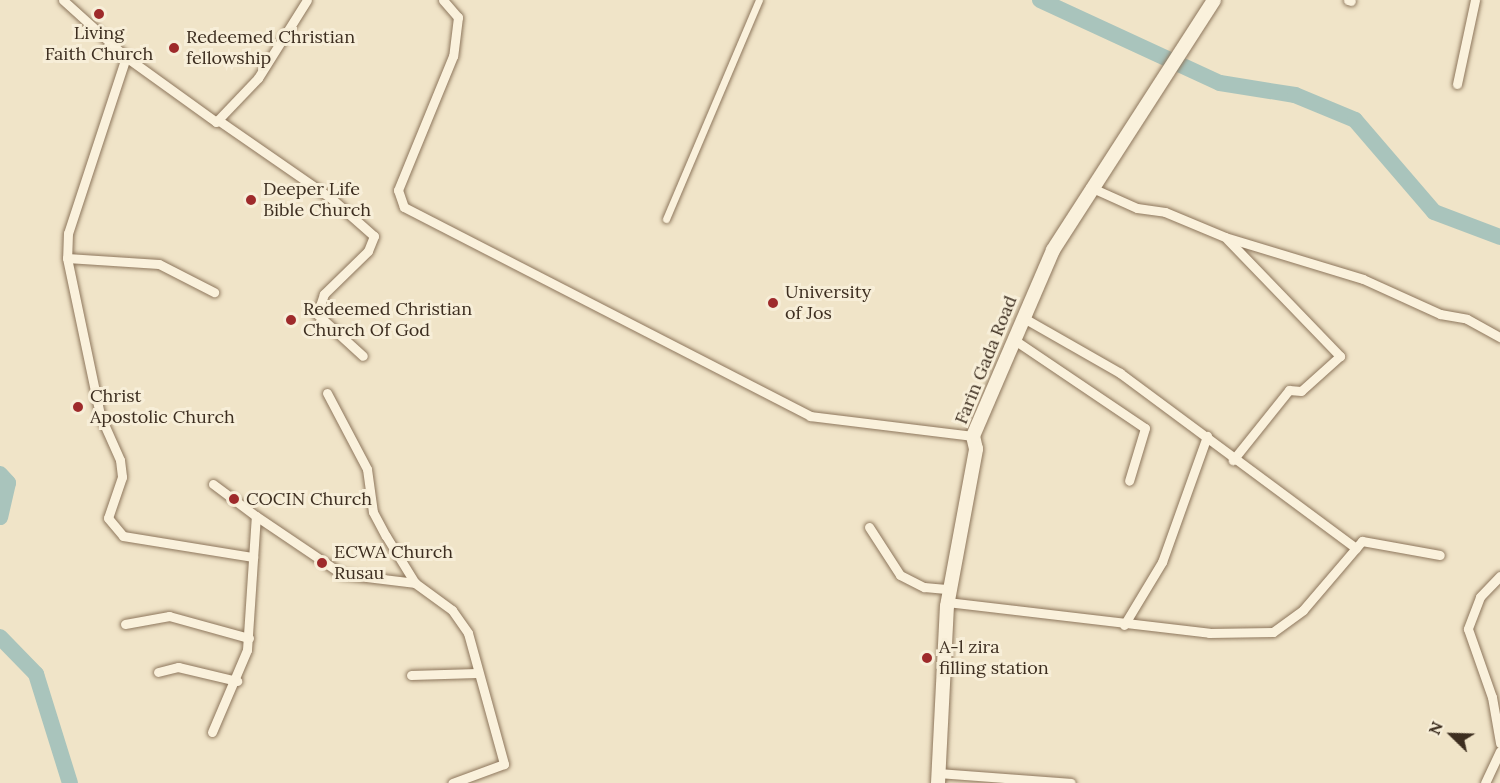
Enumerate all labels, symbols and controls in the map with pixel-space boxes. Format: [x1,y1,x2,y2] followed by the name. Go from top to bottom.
[92,7,106,21] marker: Living Faith Church
[45,23,153,66] place label: Living Faith Church
[186,27,355,70] place label: Redeemed Christian fellowship
[167,41,181,55] marker: Redeemed Christian fellowship
[263,179,371,222] place label: Deeper Life Bible Church
[244,193,258,207] marker: Deeper Life Bible Church
[785,282,871,324] place label: University of Jos
[950,293,1022,427] street label: Farin Gada Road
[766,296,780,310] marker: University of Jos
[303,299,472,342] place label: Redeemed Christian Church Of God
[284,313,298,327] marker: Redeemed Christian Church Of God
[90,386,235,428] place label: Christ Apostolic Church
[71,400,85,414] marker: Christ Apostolic Church
[246,488,372,510] place label: COCIN Church
[227,492,241,506] marker: COCIN Church
[334,542,453,584] place label: ECWA Church Rusau
[315,556,329,570] marker: ECWA Church Rusau
[939,637,1049,680] place label: A-l zira filling station
[920,651,934,665] marker: A-l zira filling station
[1422,705,1482,765] north arrow
[1424,718,1447,738] text: N

